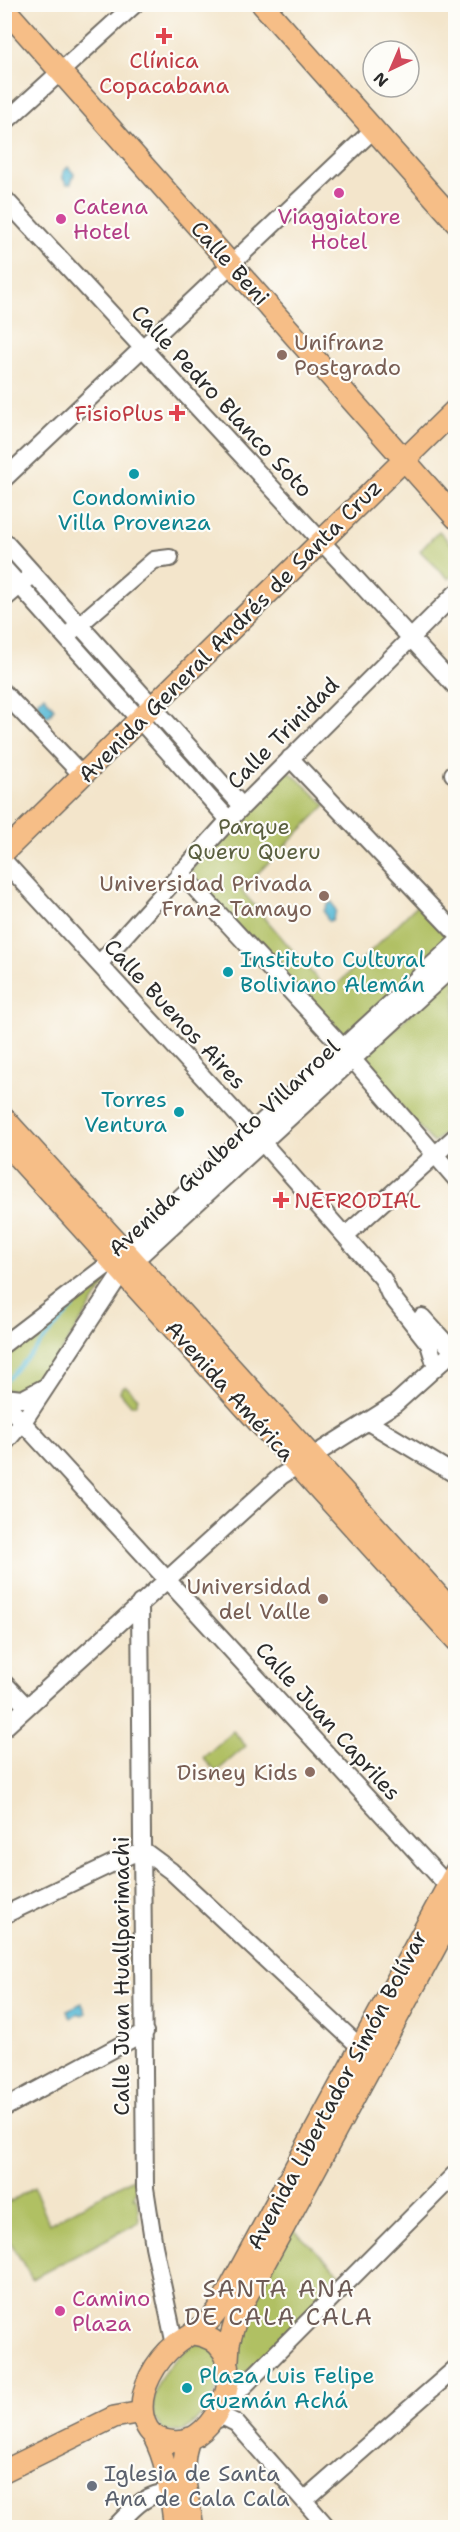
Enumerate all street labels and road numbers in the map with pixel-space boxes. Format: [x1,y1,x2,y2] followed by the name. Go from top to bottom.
[184,215,276,311] street label: Calle Beni
[125,298,319,504] street label: Calle Pedro Blanco Soto
[72,473,388,789] street label: Avenida General Andrés de Santa Cruz
[221,671,345,795] street label: Calle Trinidad
[98,932,252,1096] street label: Calle Buenos Aires
[102,1033,346,1263] street label: Avenida Gualberto Villarroel
[159,1314,301,1468] street label: Avenida América
[249,1635,407,1807] street label: Calle Juan Capriles
[107,1836,136,2116] street label: Calle Juan Huallparimachi
[240,1925,434,2255] street label: Avenida Libertador Simón Bolívar

